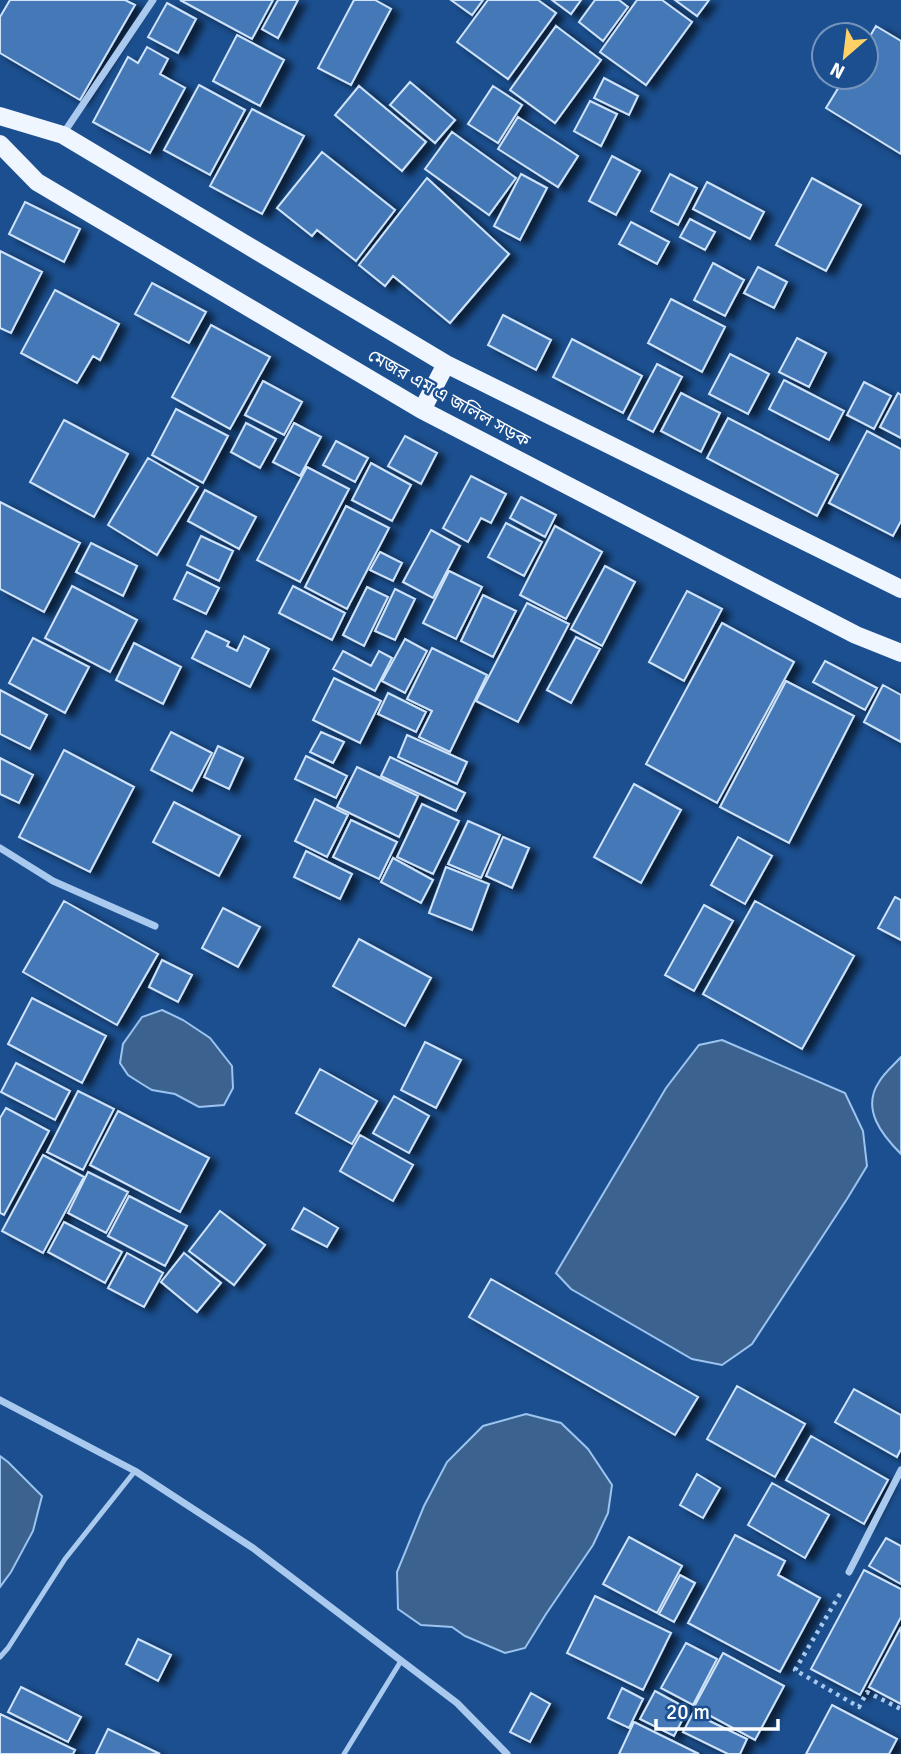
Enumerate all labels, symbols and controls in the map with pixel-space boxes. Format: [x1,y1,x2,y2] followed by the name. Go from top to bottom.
[810,21,880,91] north arrow
[826,56,849,84] text: N
[364,344,534,452] street label: মেজর এম এ জলিল সড়ক
[656,1688,778,1732] scale bar
[666,1699,710,1725] text: 20 m

